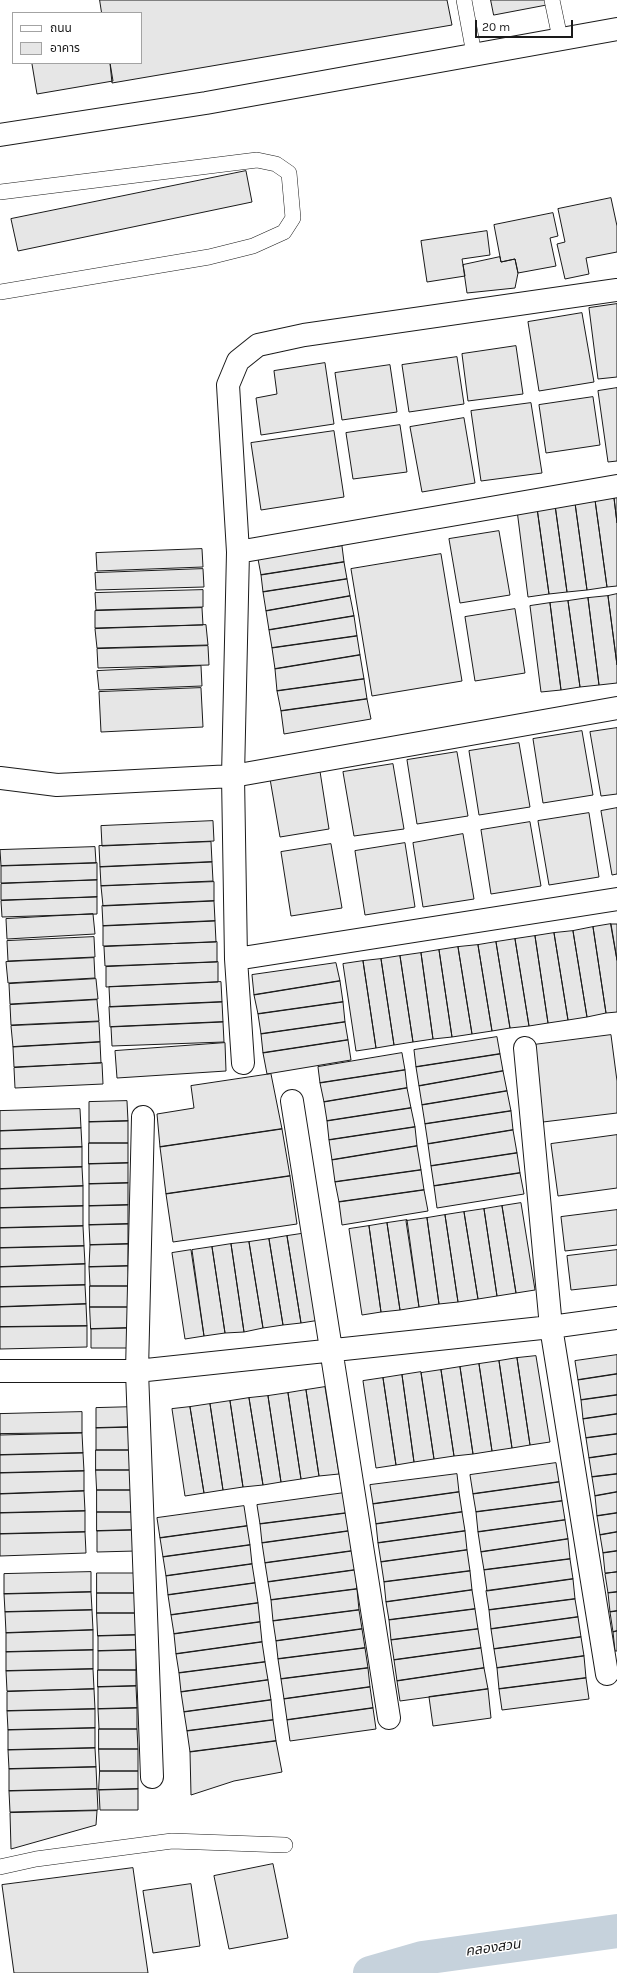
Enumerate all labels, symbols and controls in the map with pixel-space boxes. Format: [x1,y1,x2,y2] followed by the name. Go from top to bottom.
[12,12,142,64] legend
[477,12,575,38] scale bar
[482,20,510,34] text: 20 m
[50,21,72,35] text: ถนน
[50,41,80,55] text: อาคาร
[464,1936,522,1960] water label: คลองสวน

